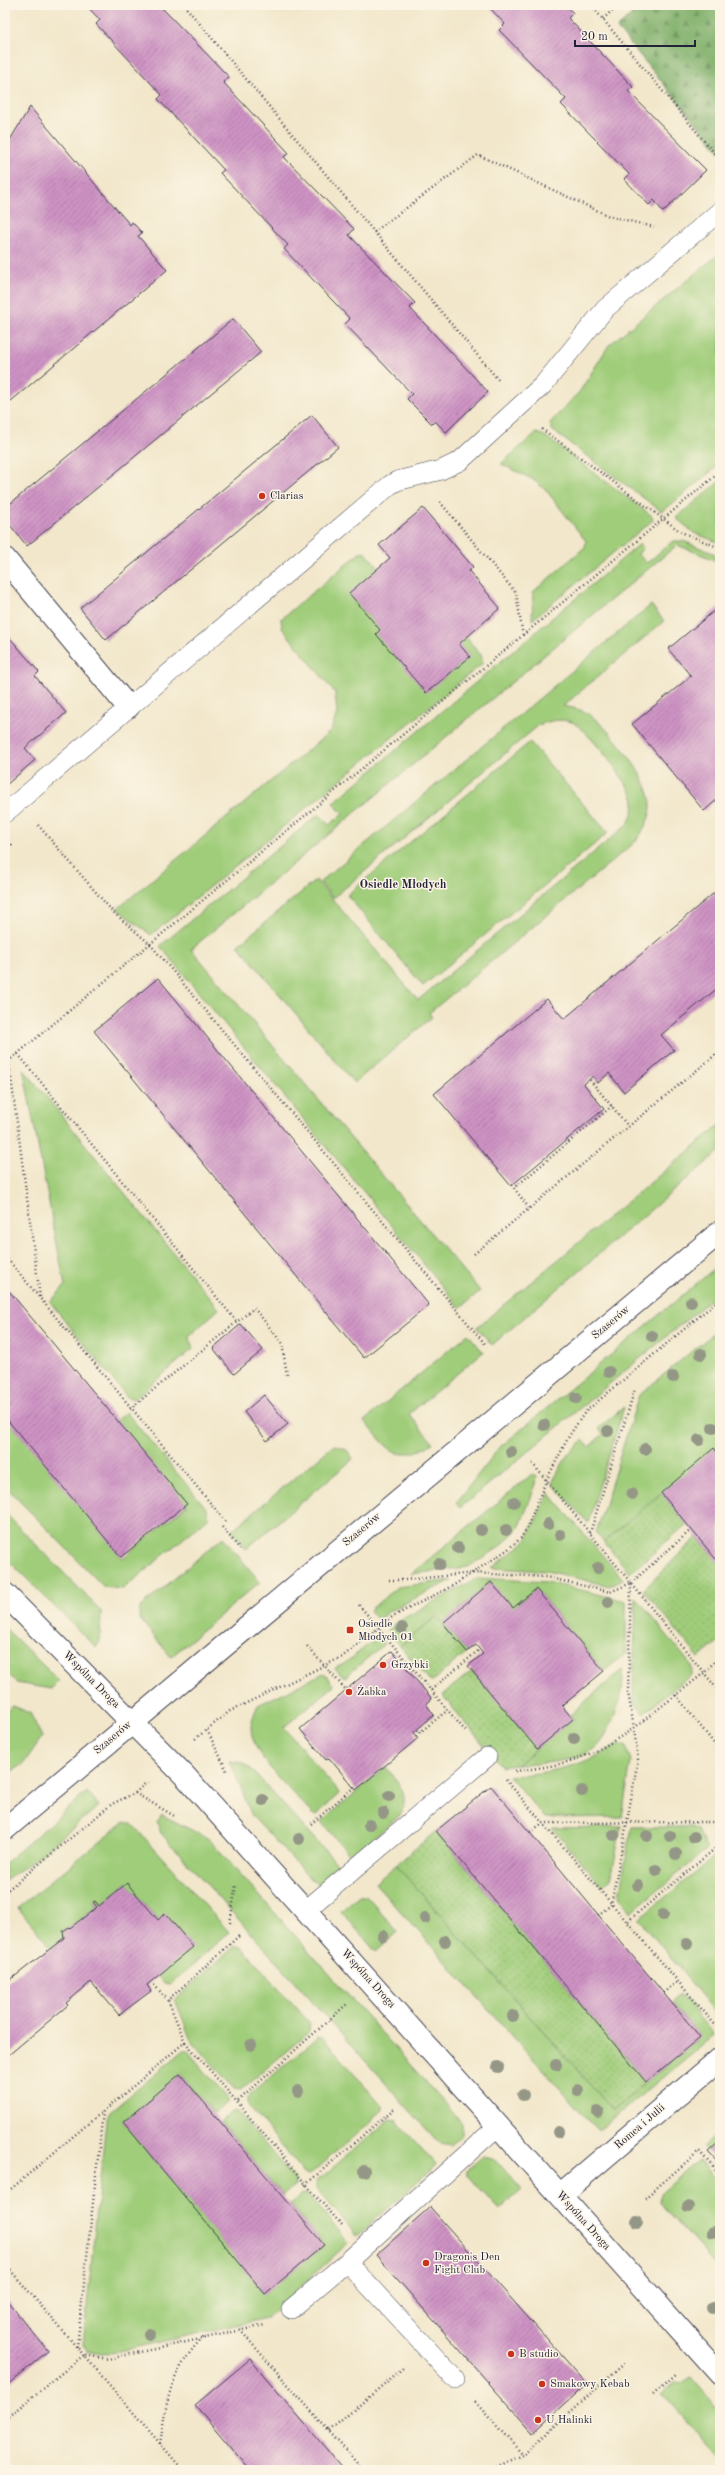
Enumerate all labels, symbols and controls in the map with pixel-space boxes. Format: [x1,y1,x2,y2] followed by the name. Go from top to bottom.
[575,22,695,48] scale bar
[581,31,608,43] text: 20 m
[257,491,267,501] marker: Clarias
[270,491,304,502] place label: Clarias
[359,879,447,891] district label: Osiedle Młodych
[590,1304,632,1342] street label: Szaserów
[341,1511,383,1549] street label: Szaserów
[358,1619,413,1643] place label: Osiedle Młodych 01
[345,1625,355,1635] marker: Osiedle Młodych 01
[61,1650,122,1711] street label: Wspólna Droga
[378,1660,388,1670] marker: Grzybki
[391,1660,428,1671] place label: Grzybki
[357,1685,387,1698] place label: Żabka
[344,1687,354,1697] marker: Żabka
[92,1719,134,1757] street label: Szaserów
[339,1947,398,2011] street label: Wspólna Droga
[613,2102,667,2152] street label: Romea i Julii
[554,2189,613,2253] street label: Wspólna Droga
[434,2252,500,2276] place label: Dragon's Den Fight Club
[421,2258,431,2268] marker: Dragon's Den Fight Club
[506,2349,516,2359] marker: B studio
[519,2349,558,2360] place label: B studio
[537,2379,547,2389] marker: Smakowy Kebab
[550,2379,630,2390] place label: Smakowy Kebab
[533,2415,543,2425] marker: U Halinki
[546,2415,592,2426] place label: U Halinki

